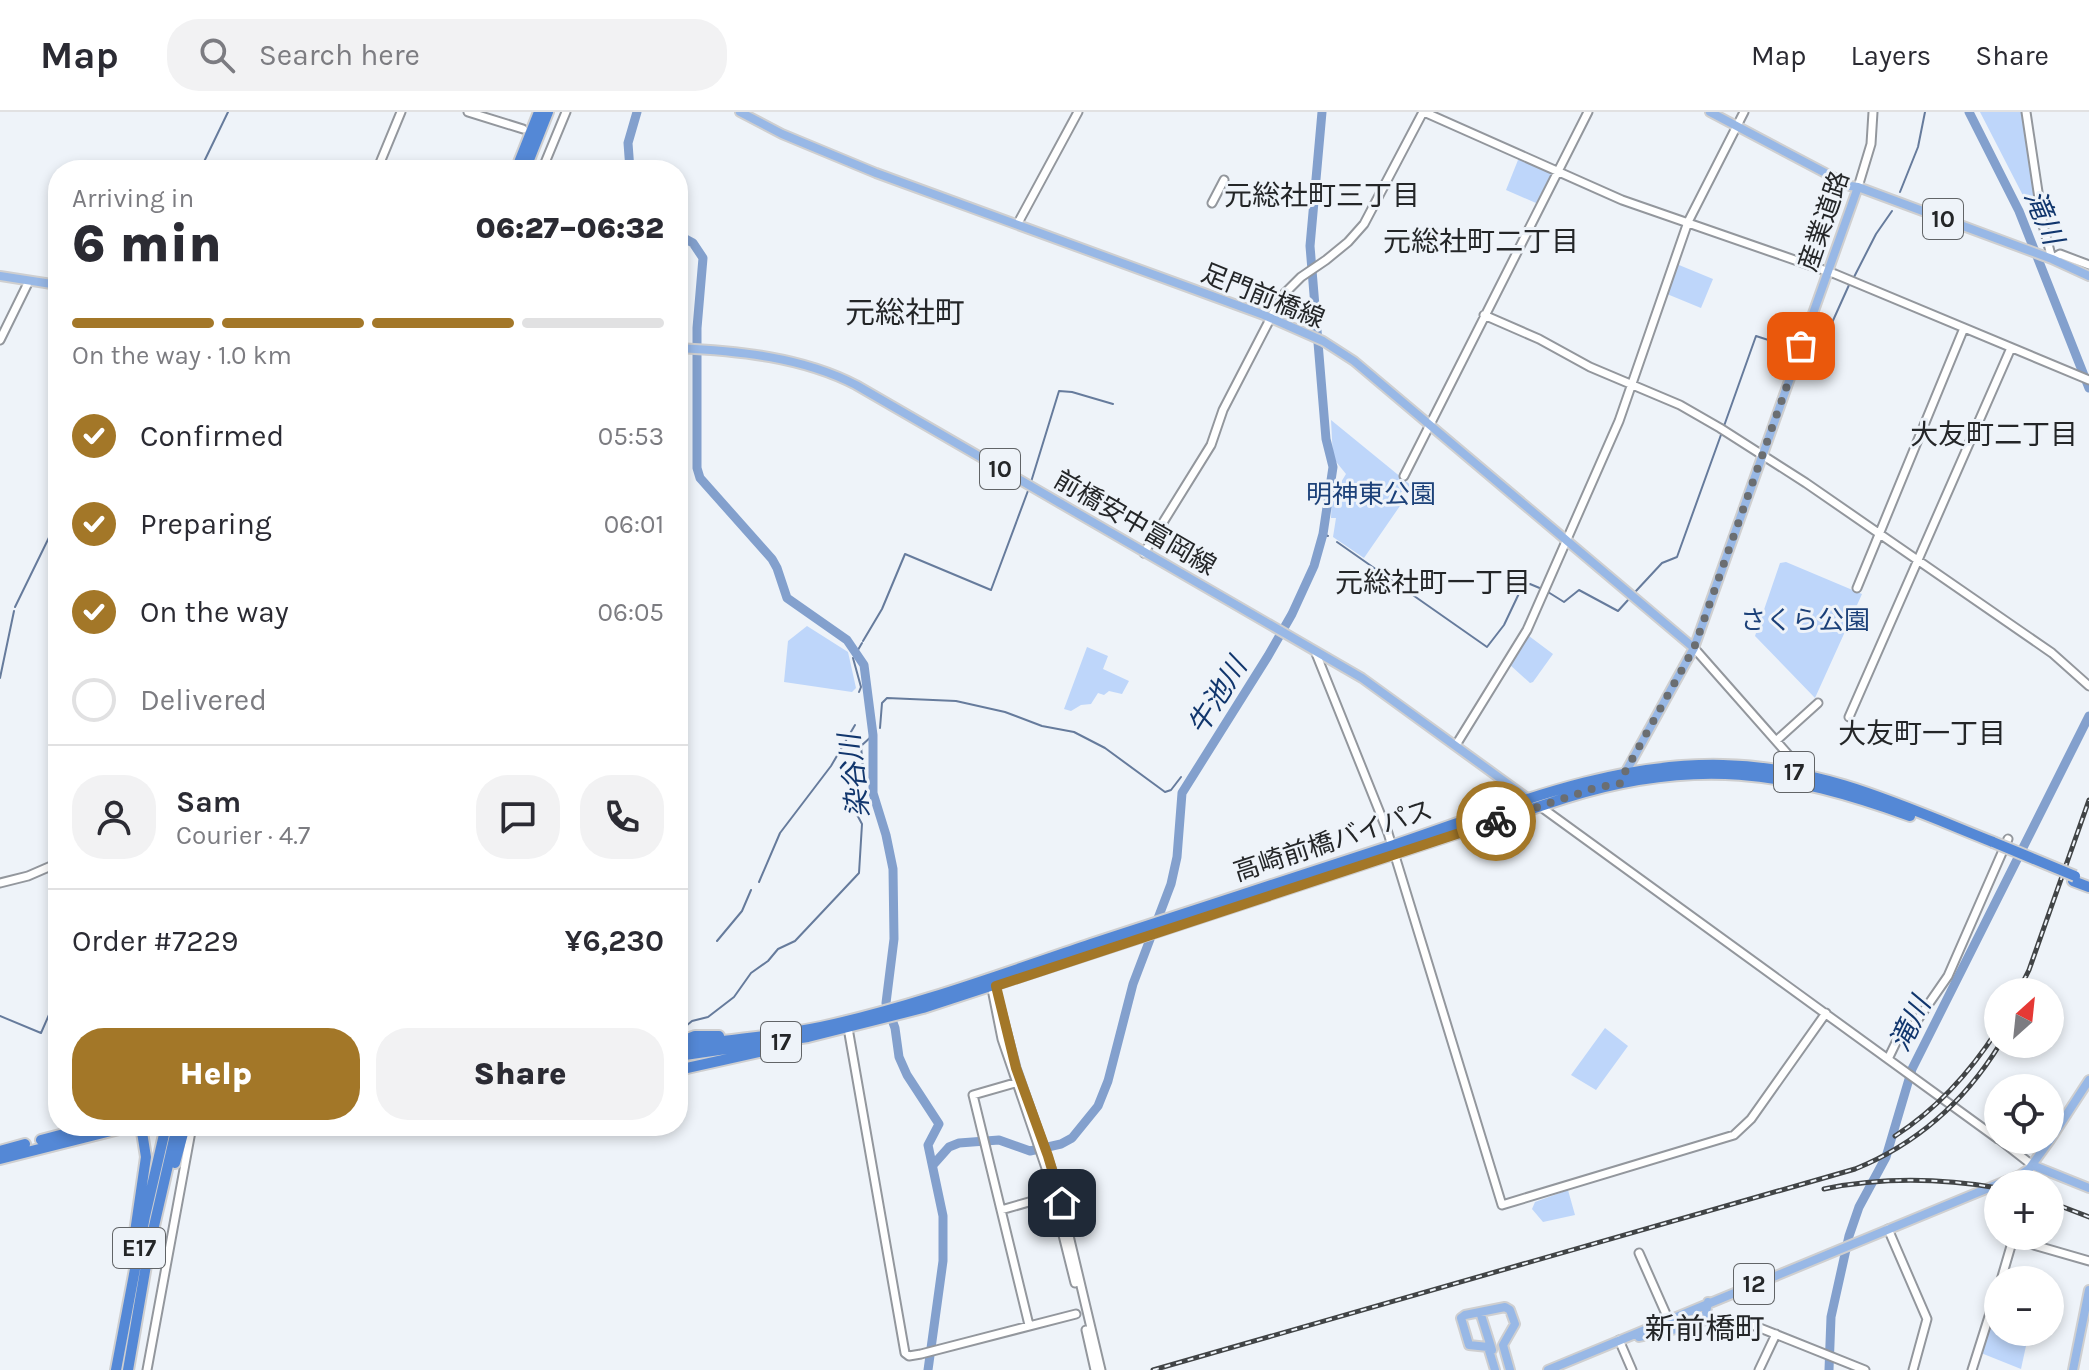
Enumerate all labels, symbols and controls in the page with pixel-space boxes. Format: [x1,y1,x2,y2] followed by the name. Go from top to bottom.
[167,19,727,91] search box
[40,33,119,78] text: Map
[195,33,239,77] icon: search
[259,37,420,73] text: Search here
[1751,39,1806,72] text: Map
[1850,39,1931,72] text: Layers
[1975,39,2049,72] text: Share
[1792,167,1856,275] street label: 産業道路
[1224,179,1420,212] district label: 元総社町三丁目
[72,183,194,214] text: Arriving in
[2018,185,2071,252] water label: 滝川
[1923,199,1963,239] road number: 10
[476,210,664,246] text: 06:27–06:32
[72,213,222,274] text: 6 min
[1383,225,1579,258] district label: 元総社町二丁目
[1197,257,1329,335] street label: 足門前橋線
[845,295,965,331] district label: 元総社町
[1767,312,1835,380] pin
[1779,324,1823,368] icon: bag
[72,340,292,371] text: On the way · 1.0 km
[72,414,116,458] icon: check
[140,418,284,454] text: Confirmed
[1910,418,2078,451] district label: 大友町二丁目
[598,421,664,452] text: 05:53
[980,449,1020,489] road number: 10
[1048,464,1222,582] street label: 前橋安中富岡線
[1306,479,1436,510] park label: 明神東公園
[72,502,116,546] icon: check
[140,506,272,542] text: Preparing
[604,509,664,540] text: 06:01
[1335,566,1531,599] district label: 元総社町一丁目
[72,590,116,634] icon: check
[140,594,289,630] text: On the way
[598,597,664,628] text: 06:05
[1740,605,1870,636] park label: さくら公園
[1181,649,1255,740] water label: 牛池川
[140,682,267,718] text: Delivered
[1838,717,2006,750] district label: 大友町一丁目
[832,729,875,820] water label: 染谷川
[1774,752,1814,792] road number: 17
[72,775,156,859] button: person
[476,775,560,859] button: chat
[580,775,664,859] button: phone
[1456,781,1536,861] courier
[176,784,241,820] text: Sam
[1230,794,1436,888] street label: 高崎前橋バイパス
[1474,799,1518,843] icon: bike
[176,820,310,851] text: Courier · 4.7
[72,923,238,959] text: Order #7229
[565,923,664,959] text: ¥6,230
[1984,978,2064,1058] north arrow
[1984,978,2064,1346] map controls
[1883,989,1938,1056] water label: 滝川
[761,1022,801,1062] road number: 17
[72,1028,360,1120] button: Help
[376,1028,664,1120] button: Share
[1984,1074,2064,1154] button: locate
[1028,1169,1096,1237] pin
[1984,1170,2064,1250] button: +
[1040,1181,1084,1225] icon: home
[113,1228,165,1268] road number: E17
[1734,1264,1774,1304] road number: 12
[1984,1266,2064,1346] button: −
[1645,1311,1765,1347] district label: 新前橋町

